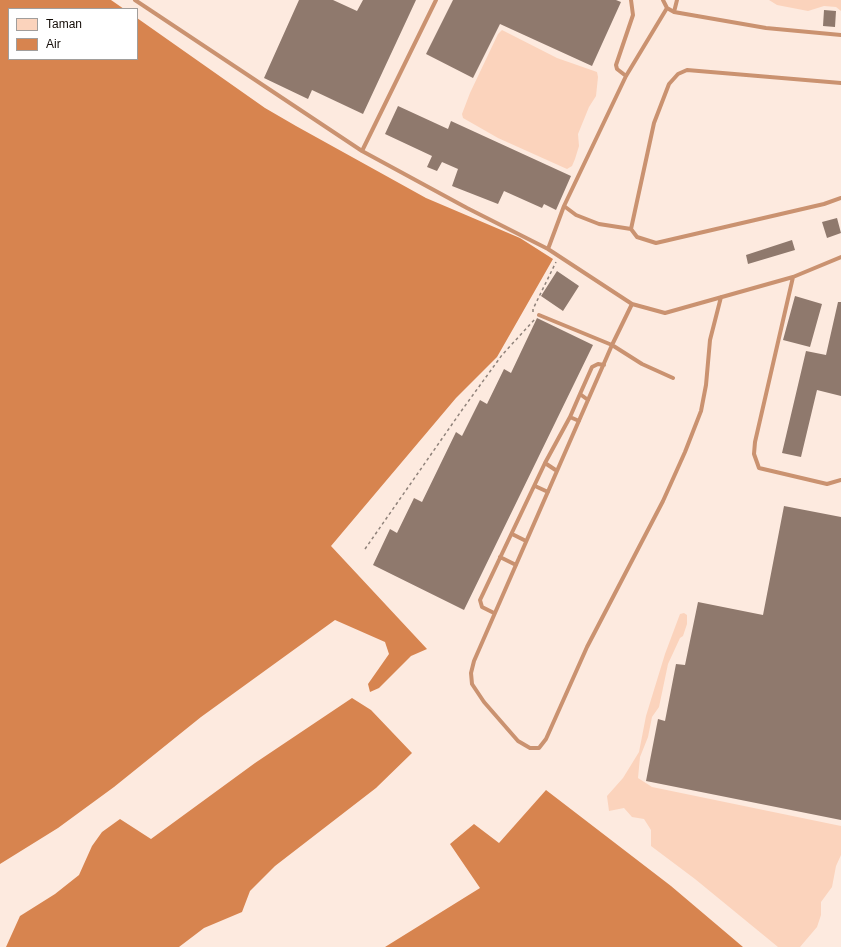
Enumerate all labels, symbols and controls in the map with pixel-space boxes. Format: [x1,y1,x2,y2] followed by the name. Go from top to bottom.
[8,8,138,60] legend
[46,17,82,31] text: Taman
[46,37,61,51] text: Air

